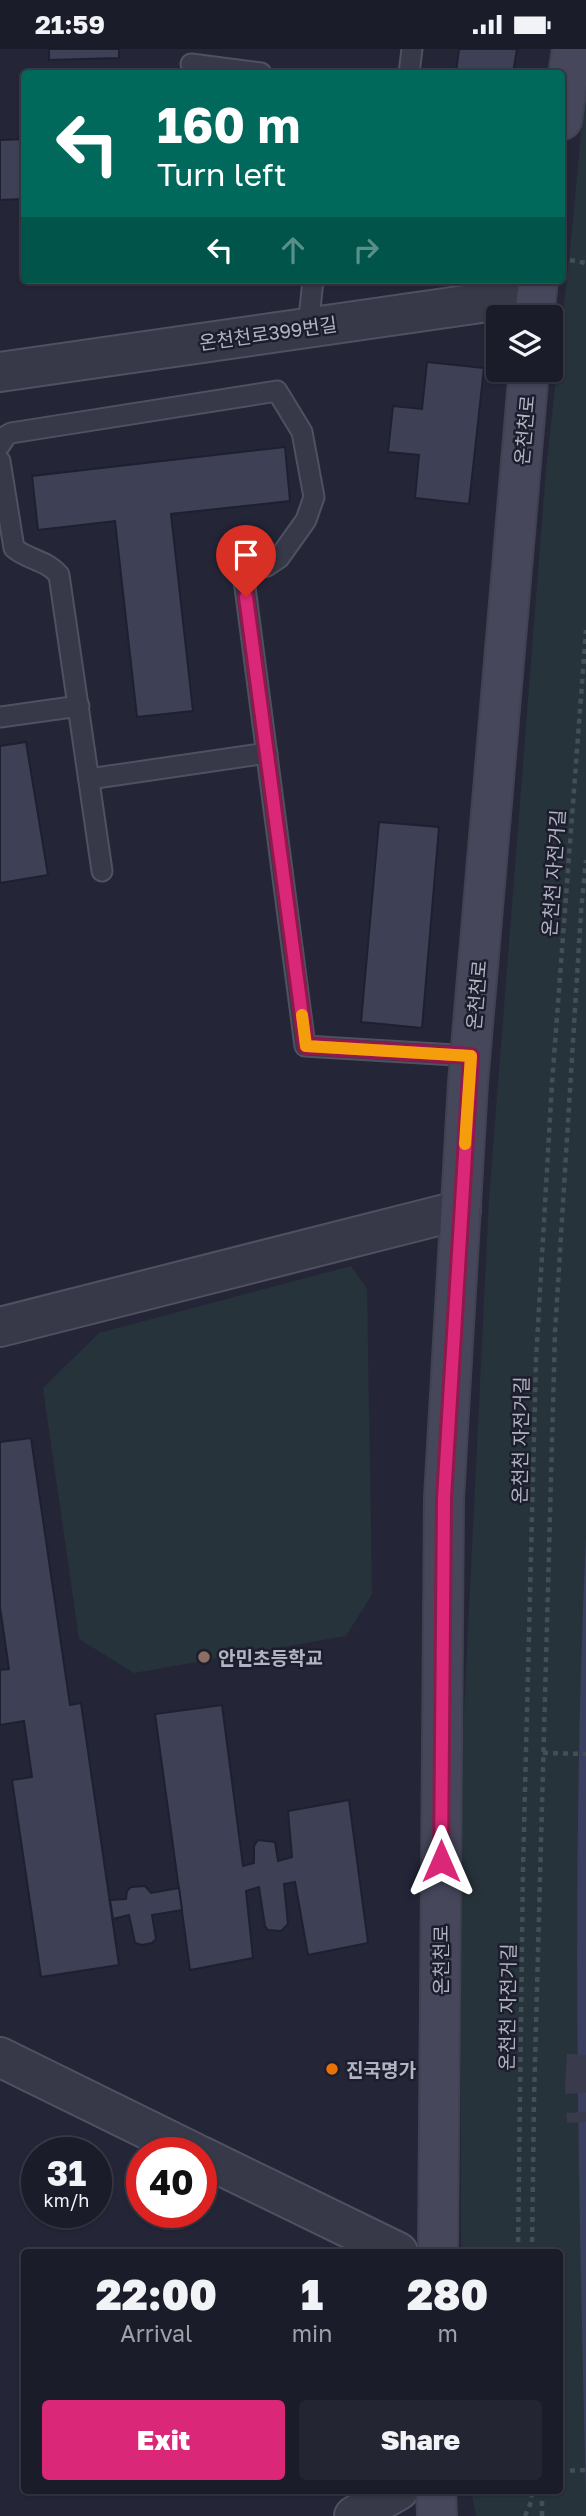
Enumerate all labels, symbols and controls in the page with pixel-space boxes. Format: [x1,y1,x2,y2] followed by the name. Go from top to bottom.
[35,9,105,40] text: 21:59
[157,95,300,154] text: 160 m
[42,98,133,189] icon: left
[157,155,286,193] text: Turn left
[201,231,239,269] icon: left
[274,231,312,269] icon: ahead
[347,231,385,269] icon: right
[486,305,563,382] map controls
[486,305,563,382] button: layers
[198,312,338,354] street label: 온천천로399번길
[509,394,539,466] street label: 온천천로
[216,525,276,597] pin
[227,536,265,574] icon: arrive
[537,809,569,937] street label: 온천천 자전거길
[461,959,491,1031] street label: 온천천로
[507,1376,533,1504] street label: 온천천 자전거길
[218,1646,323,1669] place label: 안민초등학교
[196,1649,212,1665] marker: 안민초등학교
[404,1824,478,1898] position arrow
[429,1925,452,1995] street label: 온천천로
[494,1943,520,2071] street label: 온천천 자전거길
[346,2058,416,2081] place label: 진국명가
[324,2061,340,2077] marker: 진국명가
[126,2137,217,2228] speed limit sign: 40
[47,2152,86,2194] text: 31
[44,2189,89,2211] text: km/h
[96,2269,217,2319] text: 22:00
[301,2269,323,2319] text: 1
[407,2269,488,2319] text: 280
[120,2319,192,2347] text: Arrival
[292,2319,332,2347] text: min
[437,2319,458,2347] text: m
[42,2400,285,2480] button: Exit
[299,2400,542,2480] button: Share

